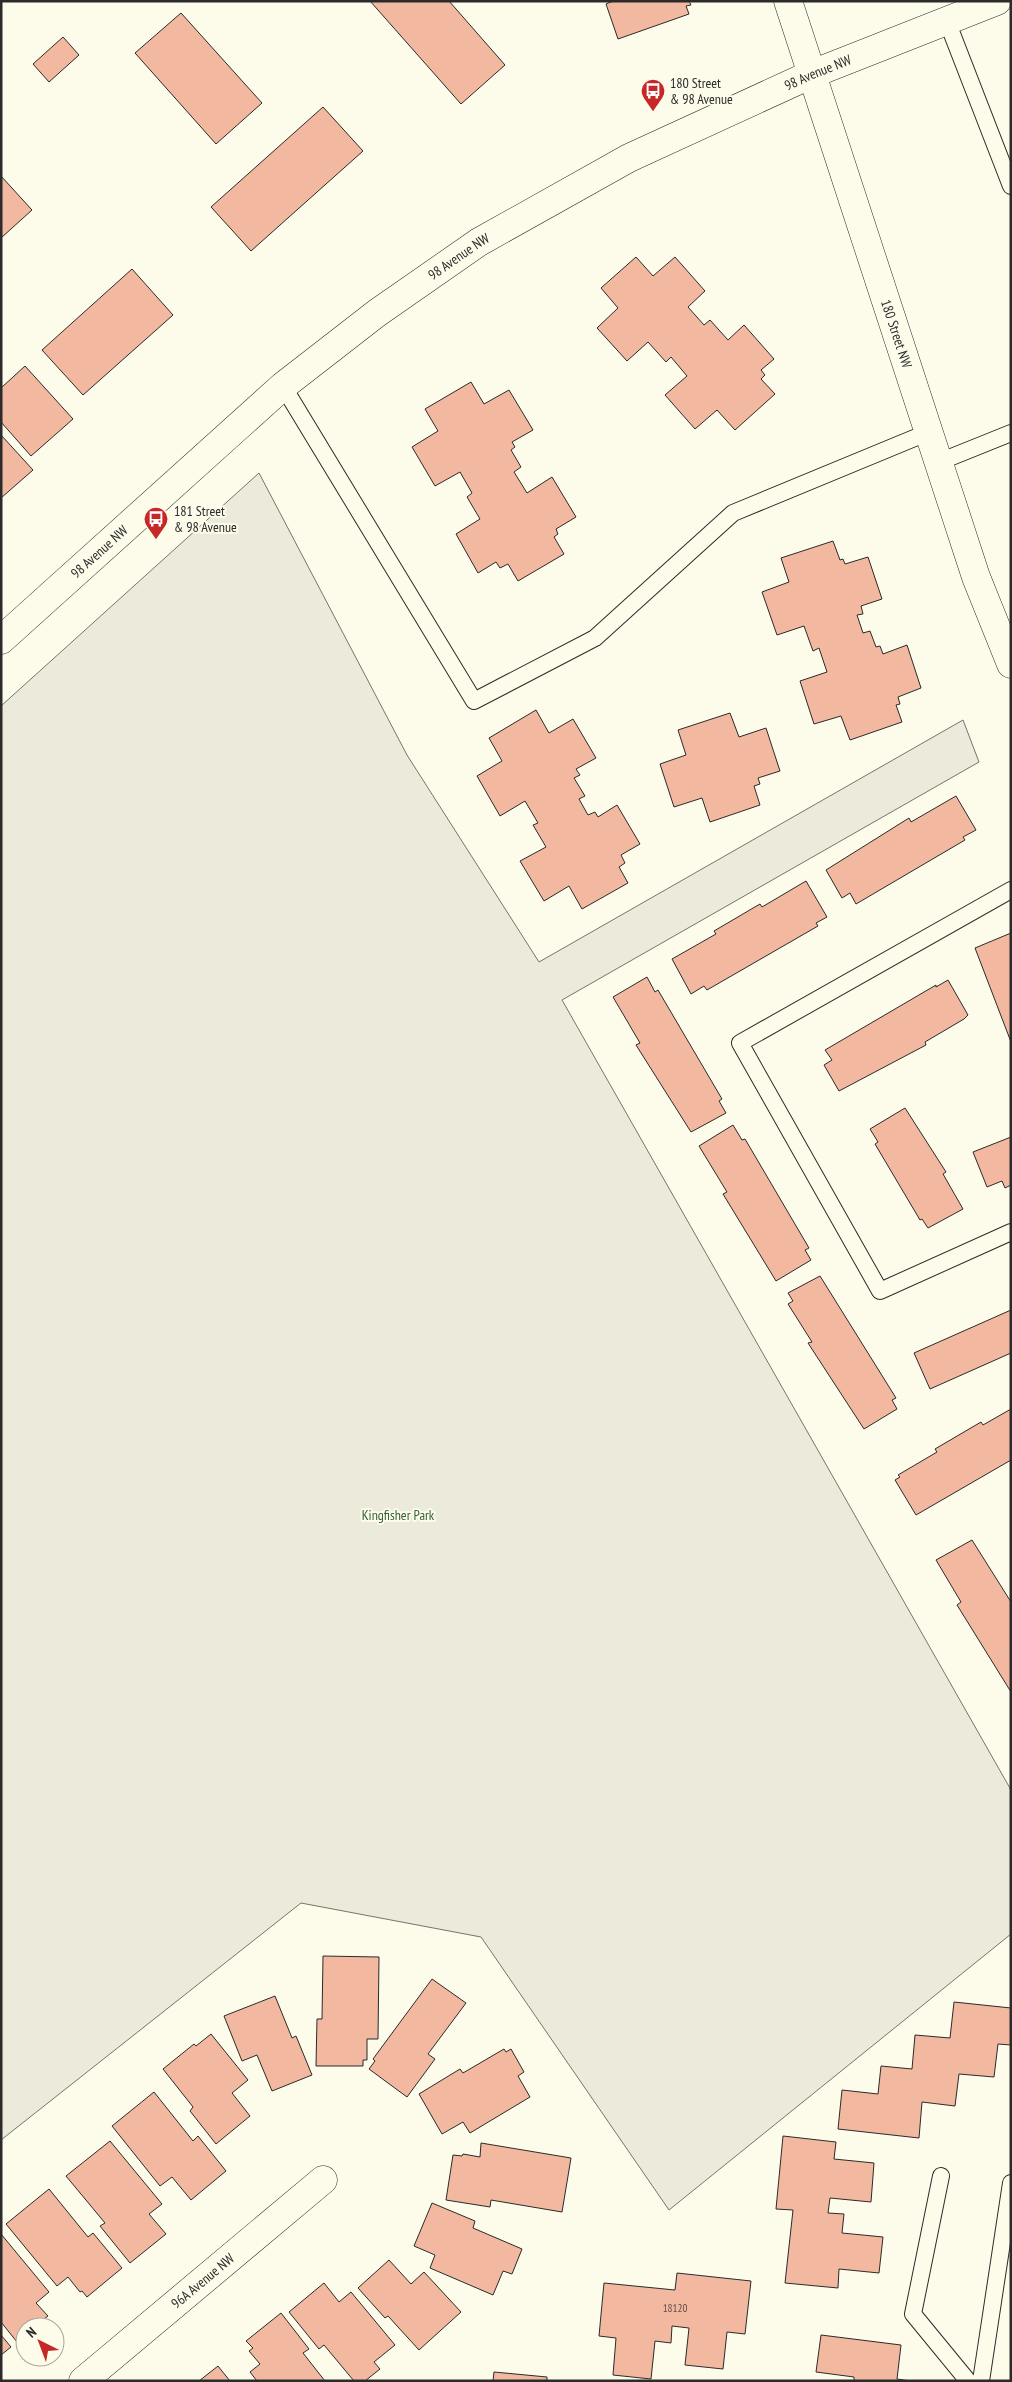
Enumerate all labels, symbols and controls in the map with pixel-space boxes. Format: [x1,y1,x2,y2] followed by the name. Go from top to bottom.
[782,50,854,94] street label: 98 Avenue NW
[670,74,733,108] place label: 180 Street & 98 Avenue
[640,78,666,112] bus stop icon: 180 Street & 98 Avenue
[425,229,493,284] street label: 98 Avenue NW
[877,297,916,371] street label: 180 Street NW
[174,502,237,536] place label: 181 Street & 98 Avenue
[143,506,169,540] bus stop icon: 181 Street & 98 Avenue
[67,521,132,582] street label: 98 Avenue NW
[362,1506,435,1524] park label: Kingfisher Park
[167,2249,238,2312] street label: 96A Avenue NW
[663,2301,687,2315] house number: 18120
[15,2317,65,2367] north arrow
[22,2323,40,2342] text: N

